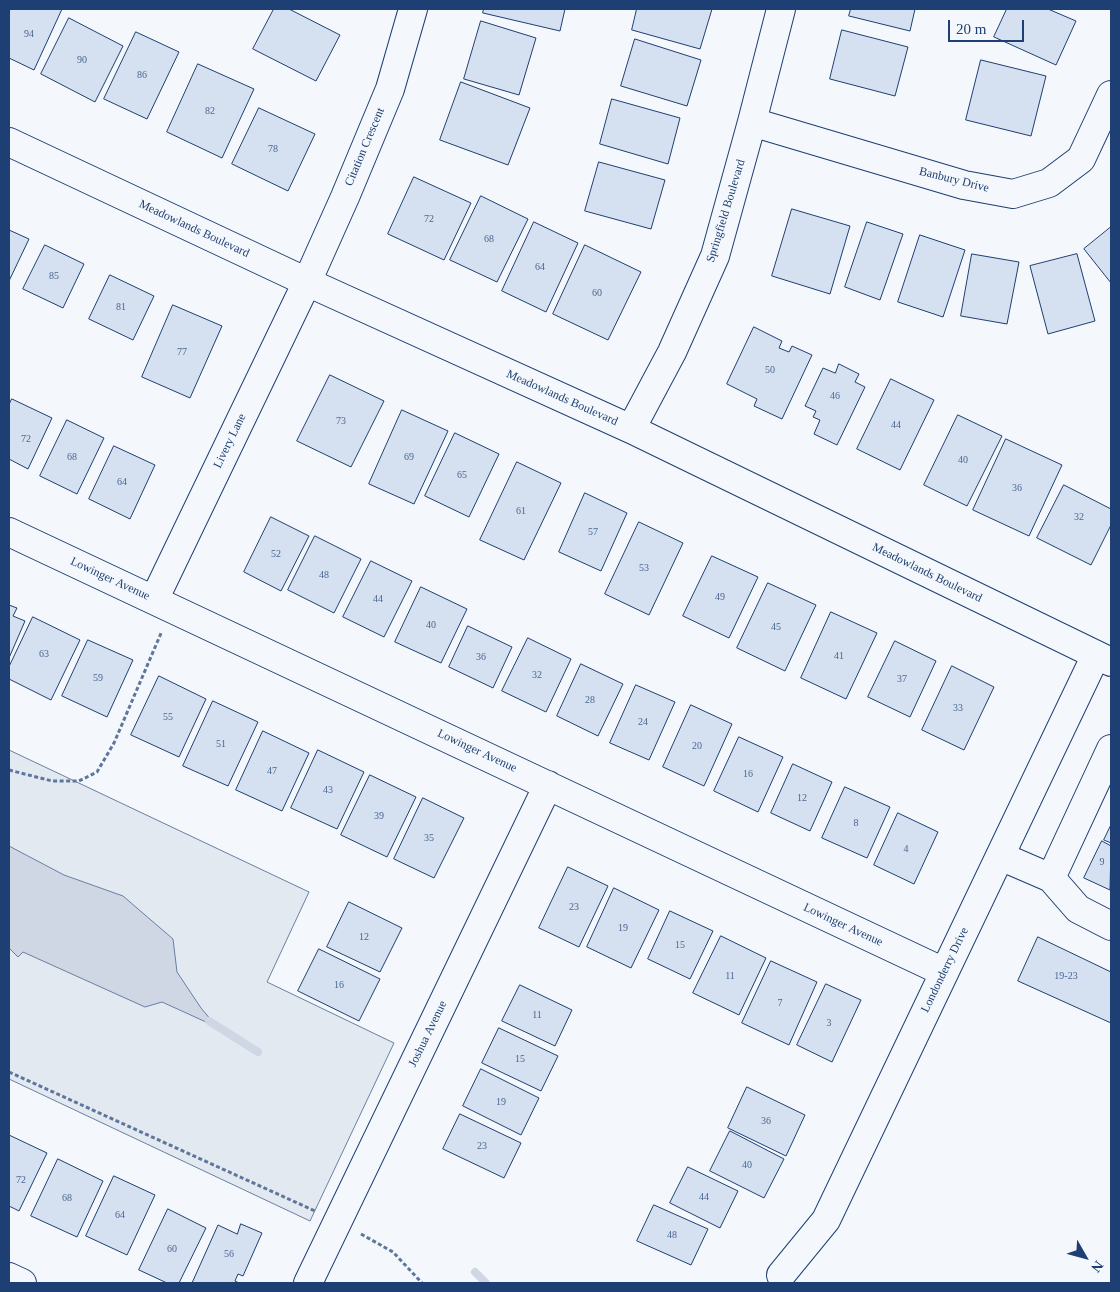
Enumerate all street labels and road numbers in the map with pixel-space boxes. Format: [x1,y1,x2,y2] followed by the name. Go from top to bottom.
[342,106,388,188] street label: Citation Crescent
[703,158,749,264] street label: Springfield Boulevard
[917,164,991,196] street label: Banbury Drive
[136,197,252,261] street label: Meadowlands Boulevard
[504,367,620,429] street label: Meadowlands Boulevard
[211,411,249,471] street label: Livery Lane
[870,540,984,606] street label: Meadowlands Boulevard
[68,554,152,604] street label: Lowinger Avenue
[435,726,519,776] street label: Lowinger Avenue
[801,900,885,950] street label: Lowinger Avenue
[918,925,972,1015] street label: Londonderry Drive
[406,998,450,1070] street label: Joshua Avenue

